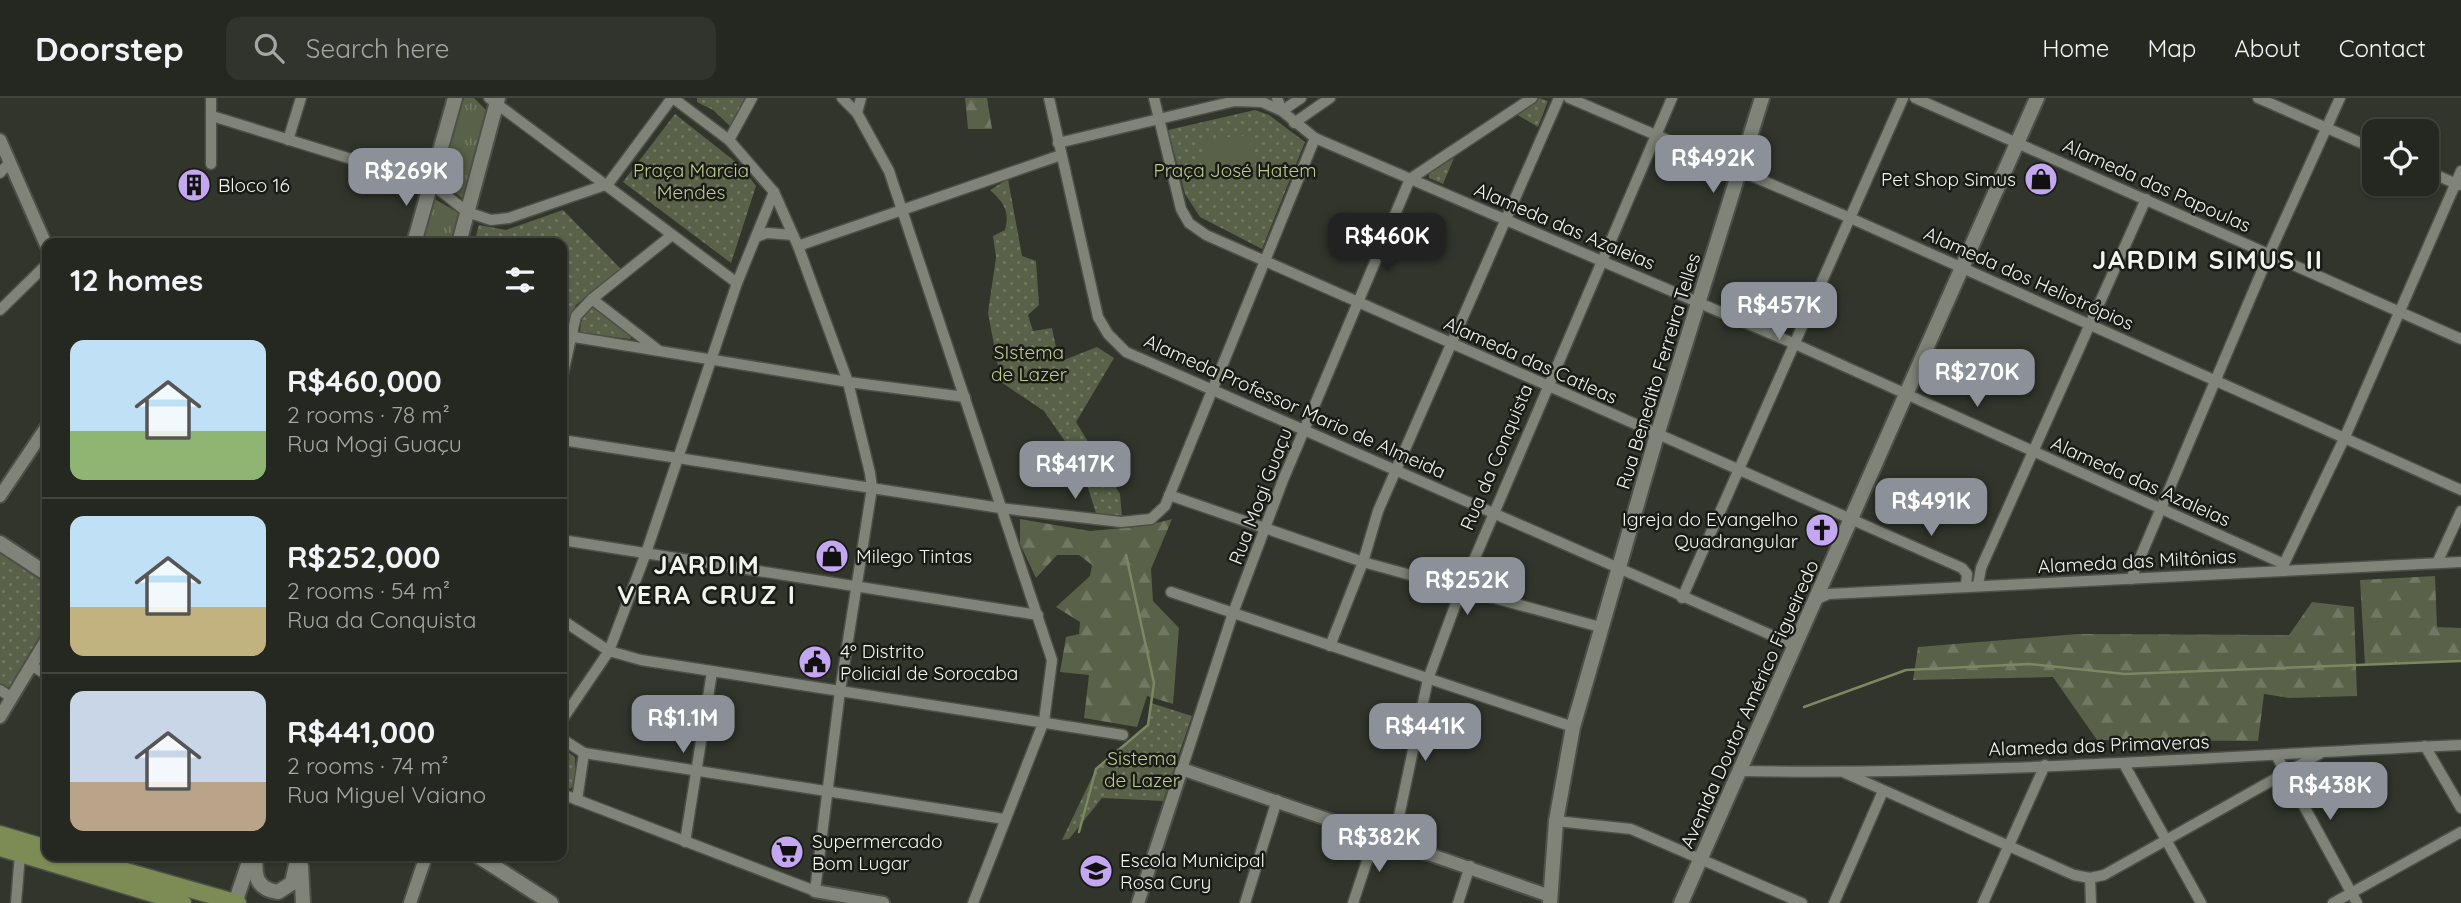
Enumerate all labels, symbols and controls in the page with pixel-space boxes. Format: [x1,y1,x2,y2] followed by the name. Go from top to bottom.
[226,17,716,80] search box
[35,28,184,69] text: Doorstep
[250,29,288,67] icon: search
[306,32,449,65] text: Search here
[2042,33,2109,63] text: Home
[2147,33,2196,63] text: Map
[2234,33,2301,63] text: About
[2339,33,2426,63] text: Contact
[2362,119,2439,196] map controls
[2362,119,2439,196] button: locate
[2059,133,2255,237] street label: Alameda das Papoulas
[1656,136,1770,195] pin: R$492K
[1671,143,1755,172] text: R$492K
[349,148,463,208] pin: R$269K
[364,156,448,185] text: R$269K
[633,158,749,204] park label: Praça Marcia Mendes
[1153,158,1317,182] park label: Praça José Hatem
[2022,160,2060,198] shop icon: Pet Shop Simus
[175,166,213,204] building icon: Bloco 16
[1881,167,2016,191] place label: Pet Shop Simus
[218,173,290,197] place label: Bloco 16
[1471,177,1659,275] street label: Alameda das Azaleias
[1330,214,1444,273] pin: R$460K
[1345,221,1429,250] text: R$460K
[1920,221,2138,335] street label: Alameda dos Heliotrópios
[2092,243,2324,276] district label: JARDIM SIMUS II
[1611,250,1705,492] street label: Rua Benedito Ferreira Telles
[70,261,203,299] text: 12 homes
[501,261,539,299] icon: filters
[1722,282,1836,342] pin: R$457K
[1737,290,1821,319] text: R$457K
[1441,311,1622,409] street label: Alameda das Catleas
[1141,328,1449,484] street label: Alameda Professor Mario de Almeida
[991,340,1068,386] park label: SIstema de Lazer
[1920,350,2034,409] pin: R$270K
[1935,357,2019,386] text: R$270K
[287,362,442,400] text: R$460,000
[126,368,210,452] icon: home
[1454,380,1538,534] street label: Rua da Conquista
[287,400,450,429] text: 2 rooms · 78 m²
[1223,424,1297,568] street label: Rua Mogi Guaçu
[287,429,462,458] text: Rua Mogi Guaçu
[2048,431,2235,531] street label: Alameda das Azaleias
[1018,442,1132,501] pin: R$417K
[1035,449,1115,478] text: R$417K
[1874,478,1988,538] pin: R$491K
[1891,486,1971,515] text: R$491K
[1622,507,1799,553] place label: Igreja do Evangelho Quadrangular
[1803,511,1841,549] church icon: Igreja do Evangelho Quadrangular
[813,537,851,575] shop icon: Milego Tintas
[287,538,440,576] text: R$252,000
[126,544,210,628] icon: home
[856,544,972,568] place label: Milego Tintas
[2037,544,2237,578] street label: Alameda das Miltônias
[617,548,797,611] district label: JARDIM VERA CRUZ I
[1674,556,1824,852] street label: Avenida Doutor Américo Figueiredo
[1410,558,1524,617] pin: R$252K
[1425,565,1509,594] text: R$252K
[287,576,450,605] text: 2 rooms · 54 m²
[287,605,476,634] text: Rua da Conquista
[840,639,1018,685] place label: 4º Distrito Policial de Sorocaba
[796,643,834,681] public building icon: 4º Distrito Policial de Sorocaba
[626,696,740,755] pin: R$1.1M
[648,703,718,732] text: R$1.1M
[1368,704,1482,763] pin: R$441K
[1385,711,1465,740] text: R$441K
[287,713,435,751] text: R$441,000
[126,719,210,803] icon: home
[1988,729,2210,761] street label: Alameda das Primaveras
[1104,746,1181,792] park label: Sistema de Lazer
[287,751,449,780] text: 2 rooms · 74 m²
[2273,762,2387,822] pin: R$438K
[2288,770,2372,799] text: R$438K
[287,780,486,809] text: Rua Miguel Vaiano
[1322,814,1436,874] pin: R$382K
[1338,822,1420,851] text: R$382K
[812,829,942,875] place label: Supermercado Bom Lugar
[768,833,806,871] supermarket icon: Supermercado Bom Lugar
[1120,848,1265,894] place label: Escola Municipal Rosa Cury
[1077,852,1115,890] school or university icon: Escola Municipal Rosa Cury

